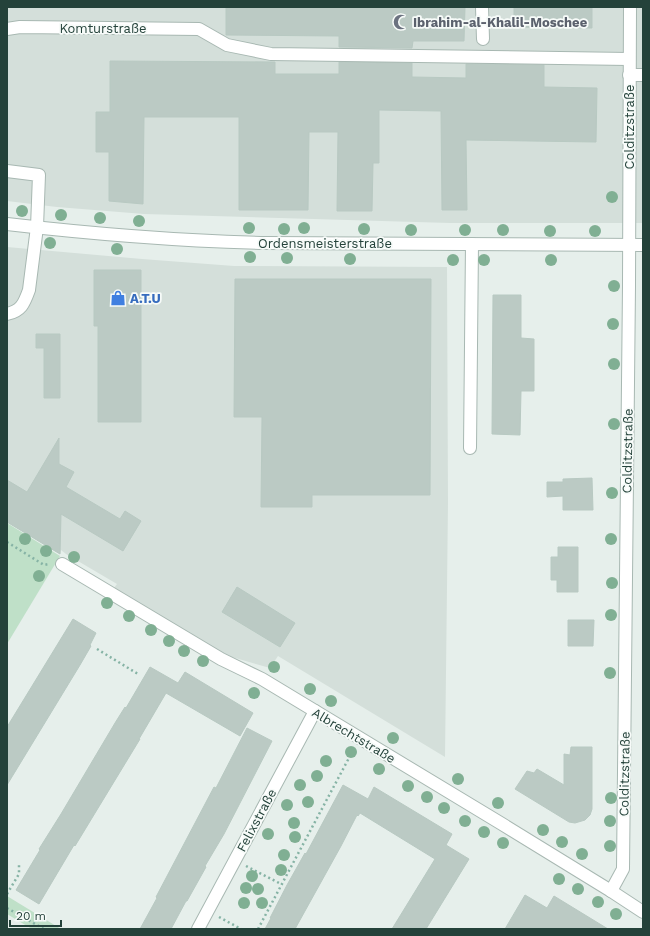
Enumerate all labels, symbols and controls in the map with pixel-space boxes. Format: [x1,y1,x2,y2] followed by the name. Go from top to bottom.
[392,13,410,31] mosque icon: Ibrahim-al-Khalil-Moschee
[413,15,588,30] place label: Ibrahim-al-Khalil-Moschee
[60,21,146,36] street label: Komturstraße
[622,85,637,170] street label: Colditzstraße
[258,236,392,251] street label: Ordensmeisterstraße
[109,289,127,307] shop icon: A.T.U
[130,291,161,306] place label: A.T.U
[619,408,636,494] street label: Colditzstraße
[309,705,398,766] street label: Albrechtstraße
[616,731,633,817] street label: Colditzstraße
[234,786,279,854] street label: Felixstraße
[10,902,61,928] scale bar
[16,909,46,923] text: 20 m

